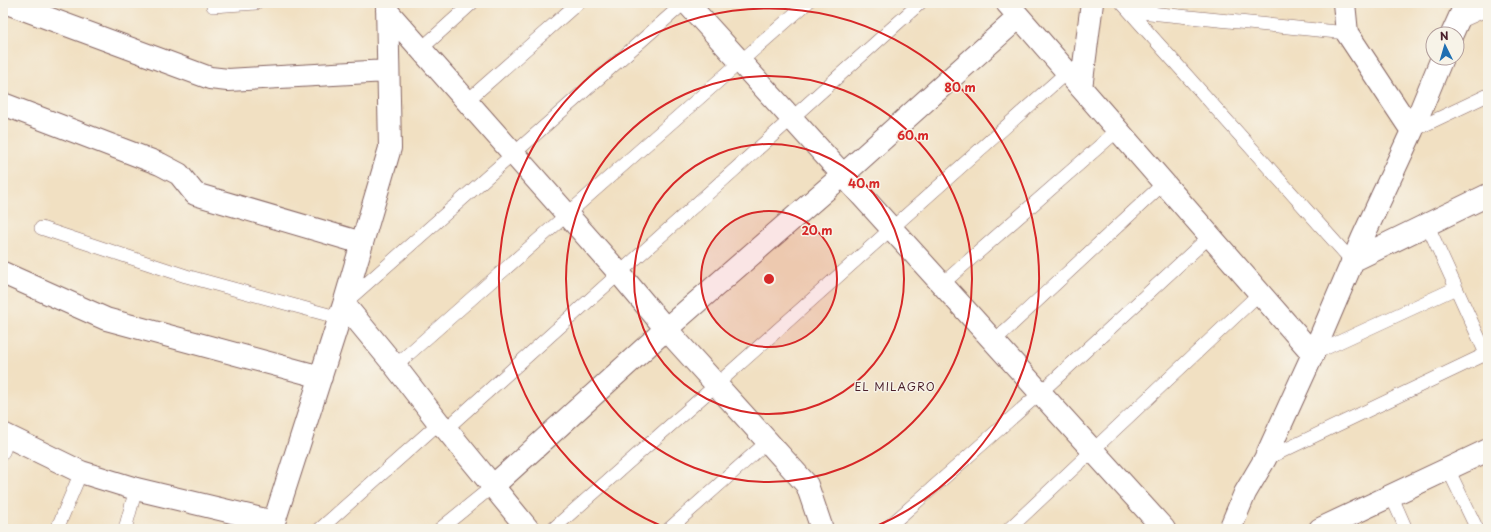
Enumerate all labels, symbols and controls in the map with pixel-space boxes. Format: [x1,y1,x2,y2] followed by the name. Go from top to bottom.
[1425,26,1465,66] north arrow
[1439,27,1449,44] text: N
[944,78,976,96] text: 80 m
[897,126,929,144] text: 60 m
[848,174,880,192] text: 40 m
[801,221,833,239] text: 20 m
[762,272,776,286] centre of rings
[854,378,936,395] district label: EL MILAGRO

